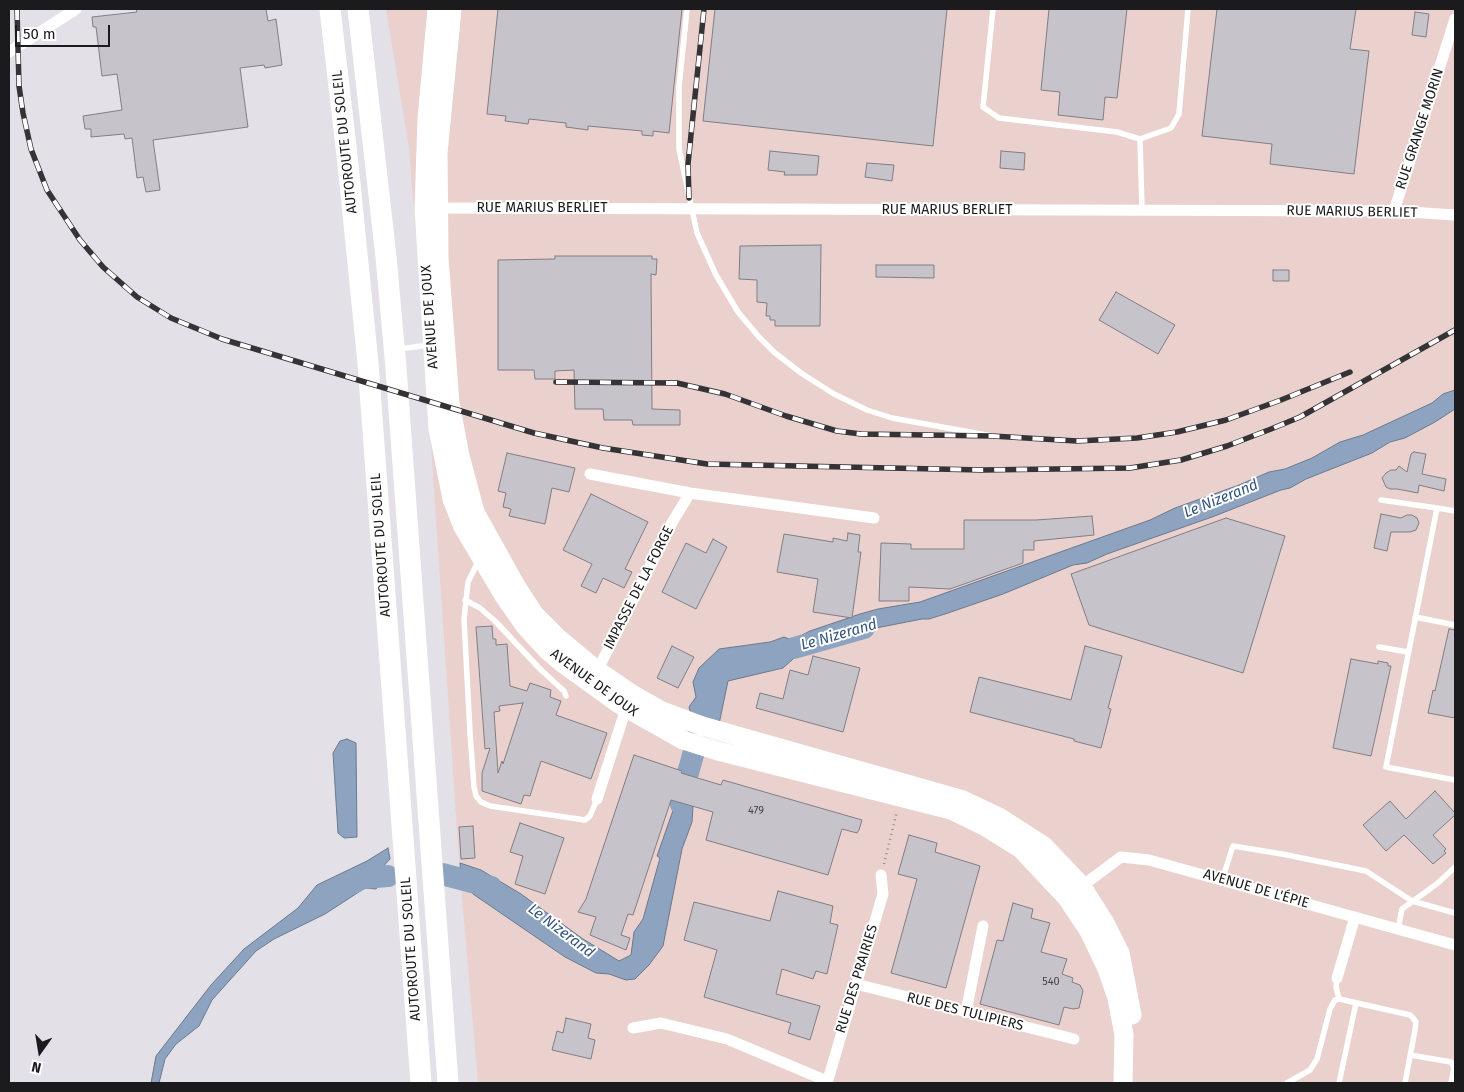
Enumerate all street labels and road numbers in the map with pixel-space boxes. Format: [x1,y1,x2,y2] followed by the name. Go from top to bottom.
[1392,66,1448,192] street label: RUE GRANGE MORIN
[329,69,361,215] street label: AUTOROUTE DU SOLEIL
[476,200,608,216] street label: RUE MARIUS BERLIET
[881,202,1013,218] street label: RUE MARIUS BERLIET
[1286,202,1418,222] street label: RUE MARIUS BERLIET
[418,265,442,369] street label: AVENUE DE JOUX
[368,472,394,618] street label: AUTOROUTE DU SOLEIL
[601,523,677,653] street label: IMPASSE DE LA FORGE
[547,646,641,720] street label: AVENUE DE JOUX
[1201,866,1311,912] street label: AVENUE DE L'ÉPIE
[398,876,424,1022] street label: AUTOROUTE DU SOLEIL
[832,923,882,1035] street label: RUE DES PRAIRIES
[905,989,1025,1035] street label: RUE DES TULIPIERS

